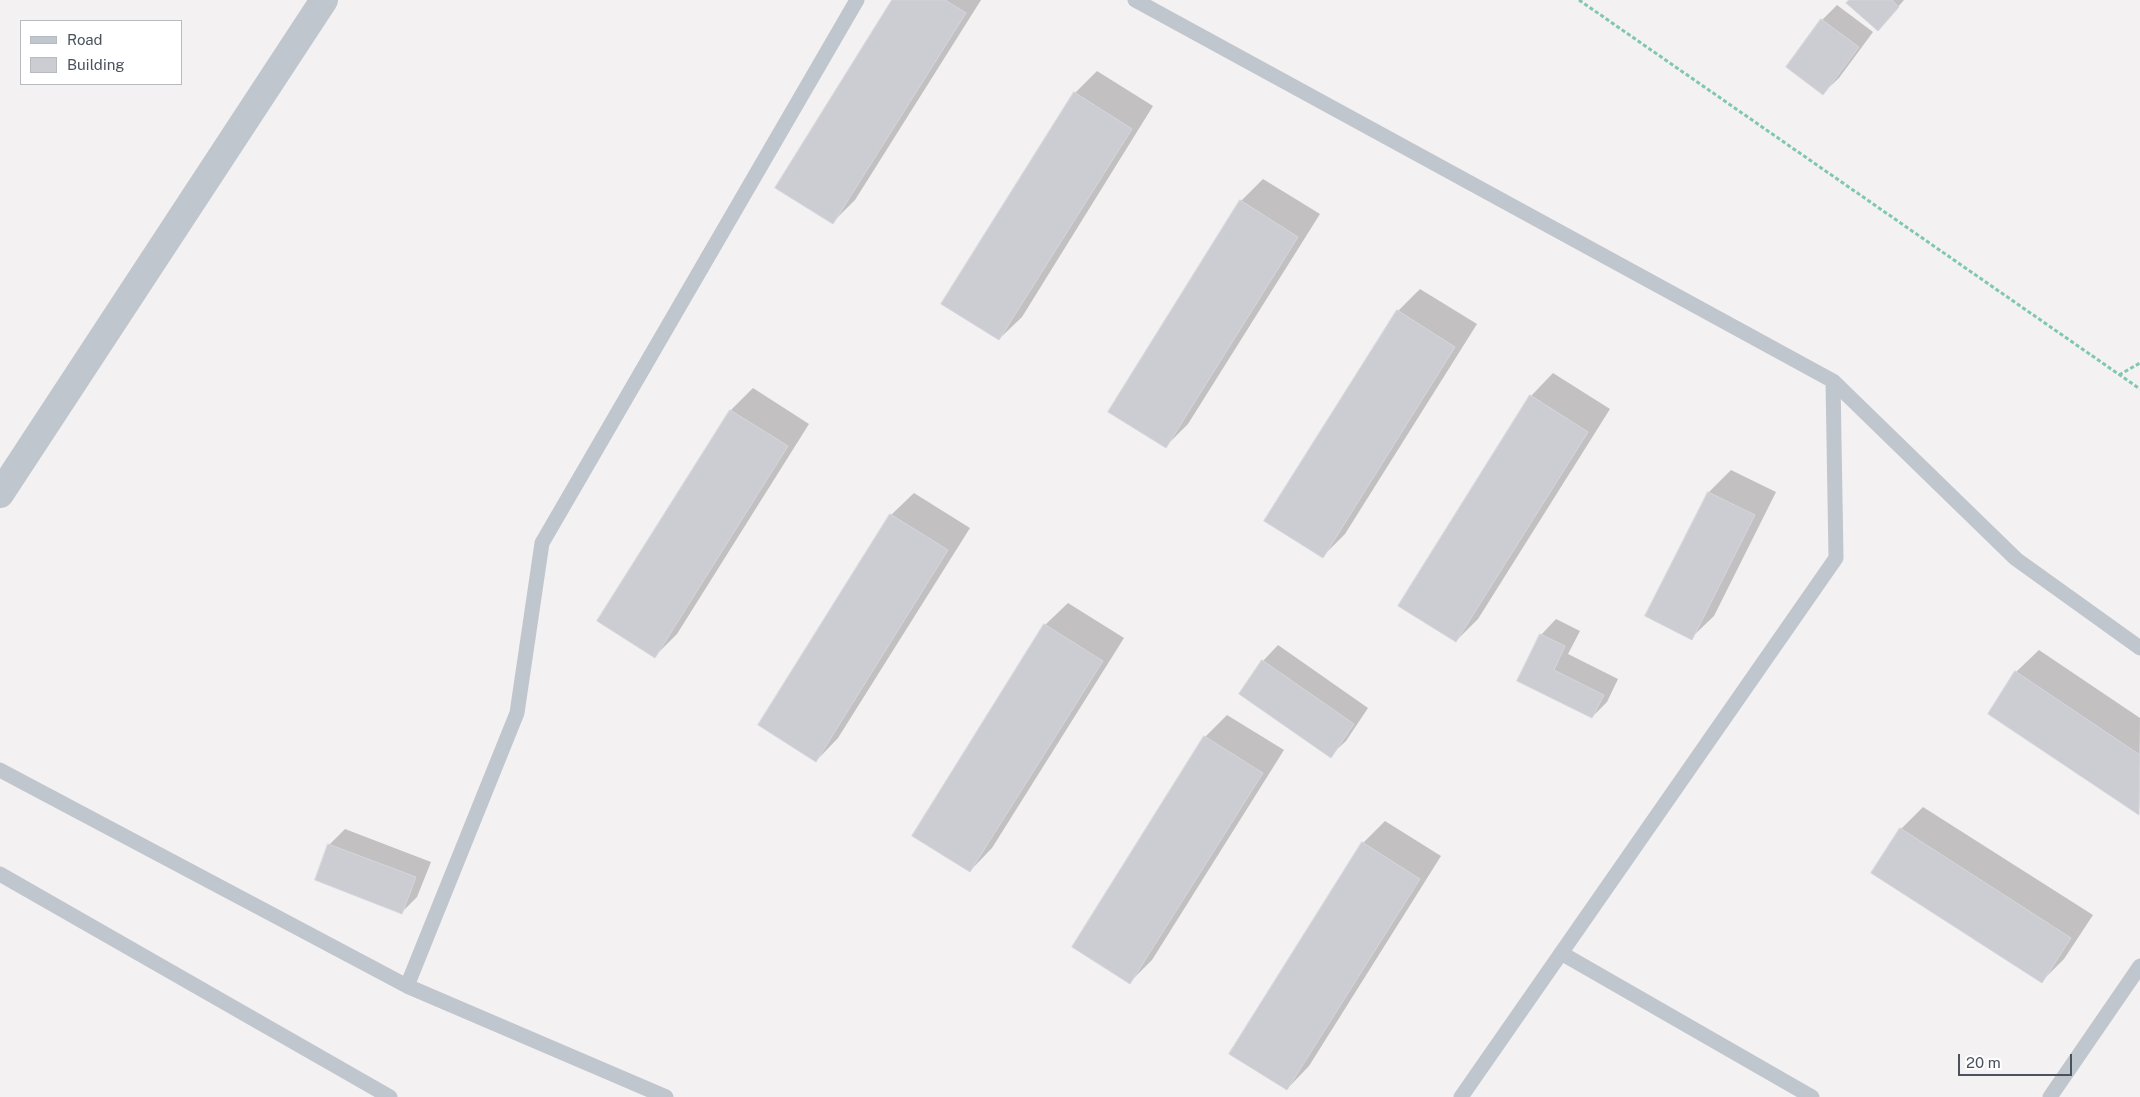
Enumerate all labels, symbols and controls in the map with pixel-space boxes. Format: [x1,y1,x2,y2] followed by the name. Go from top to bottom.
[20,20,182,85] legend
[67,31,103,48] text: Road
[67,56,125,73] text: Building
[1960,1044,2074,1076] scale bar
[1966,1054,2001,1071] text: 20 m

